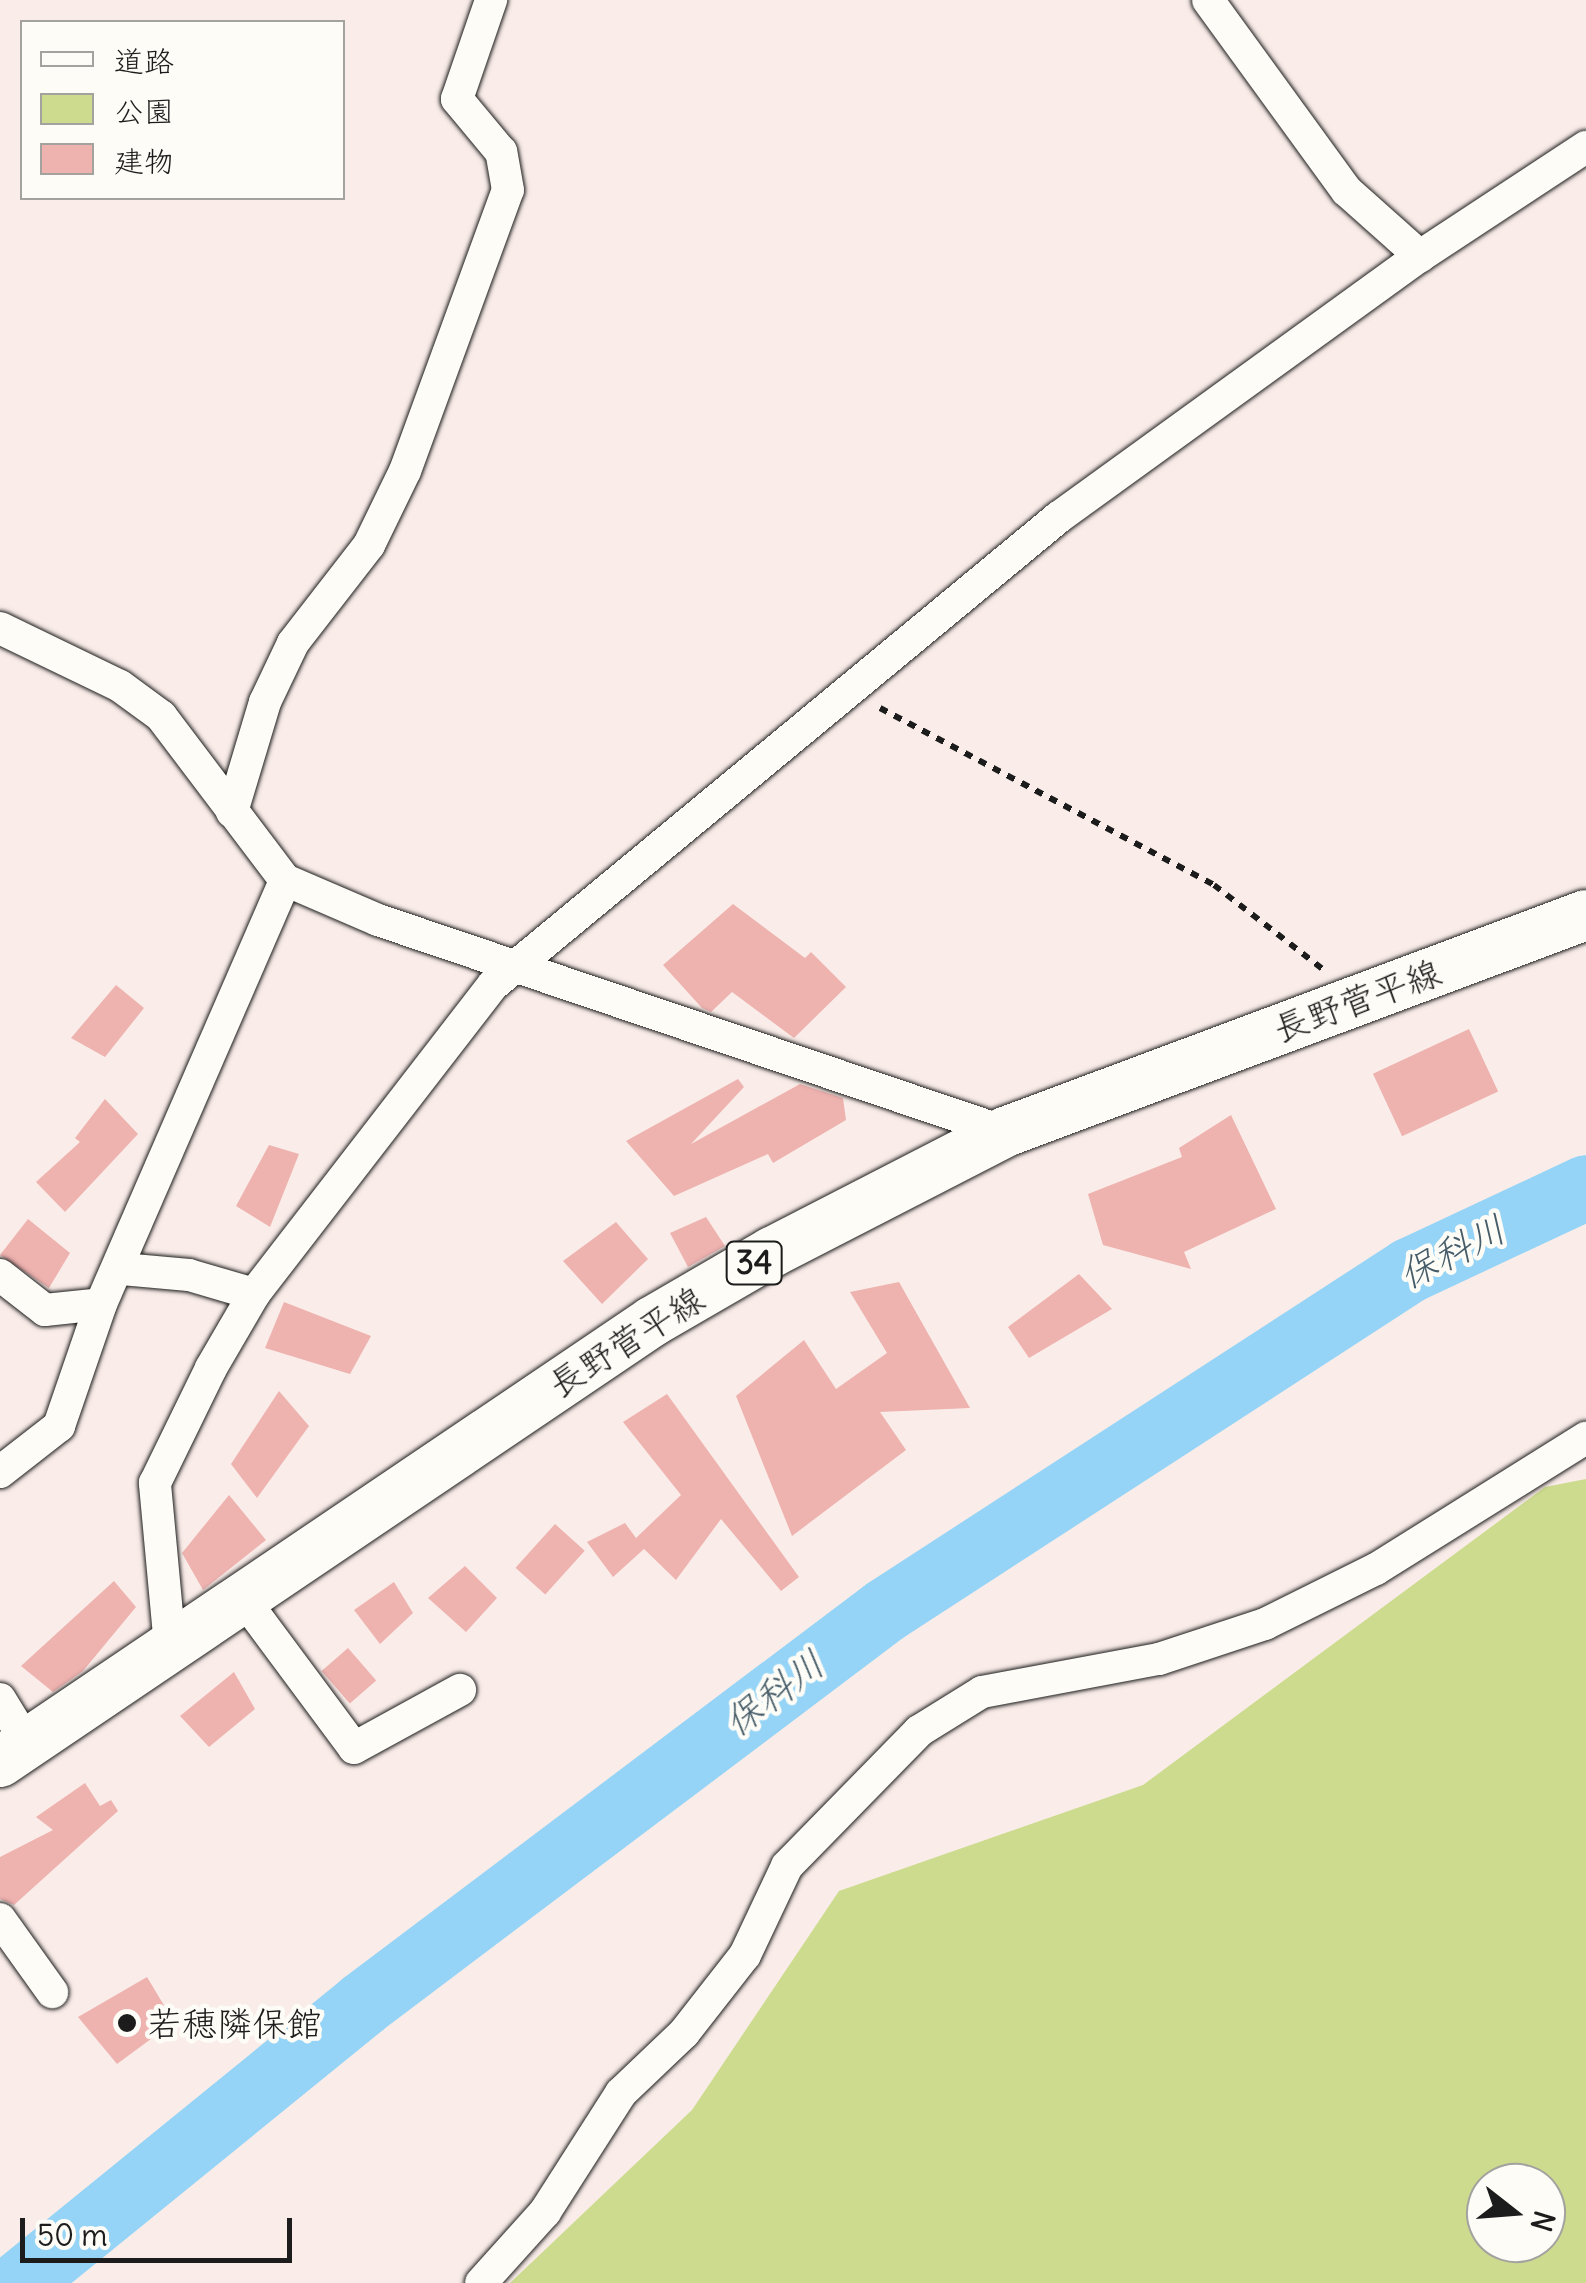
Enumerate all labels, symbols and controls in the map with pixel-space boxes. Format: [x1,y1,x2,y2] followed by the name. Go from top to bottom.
[20,20,345,200] legend
[114,42,174,80] text: 道路
[114,92,174,130] text: 公園
[114,142,174,180] text: 建物
[1268,950,1446,1050] street label: 長野菅平線
[1391,1206,1513,1298] water label: 保科川
[724,1236,784,1290] road number: 34
[541,1277,711,1405] street label: 長野菅平線
[715,1640,833,1746] water label: 保科川
[147,2002,322,2044] place label: 若穂隣保館
[116,2012,138,2034] marker: 若穂隣保館
[1466,2163,1566,2263] north arrow
[25,2198,298,2260] scale bar
[1523,2207,1563,2236] text: N
[37,2216,107,2254] text: 50 m

